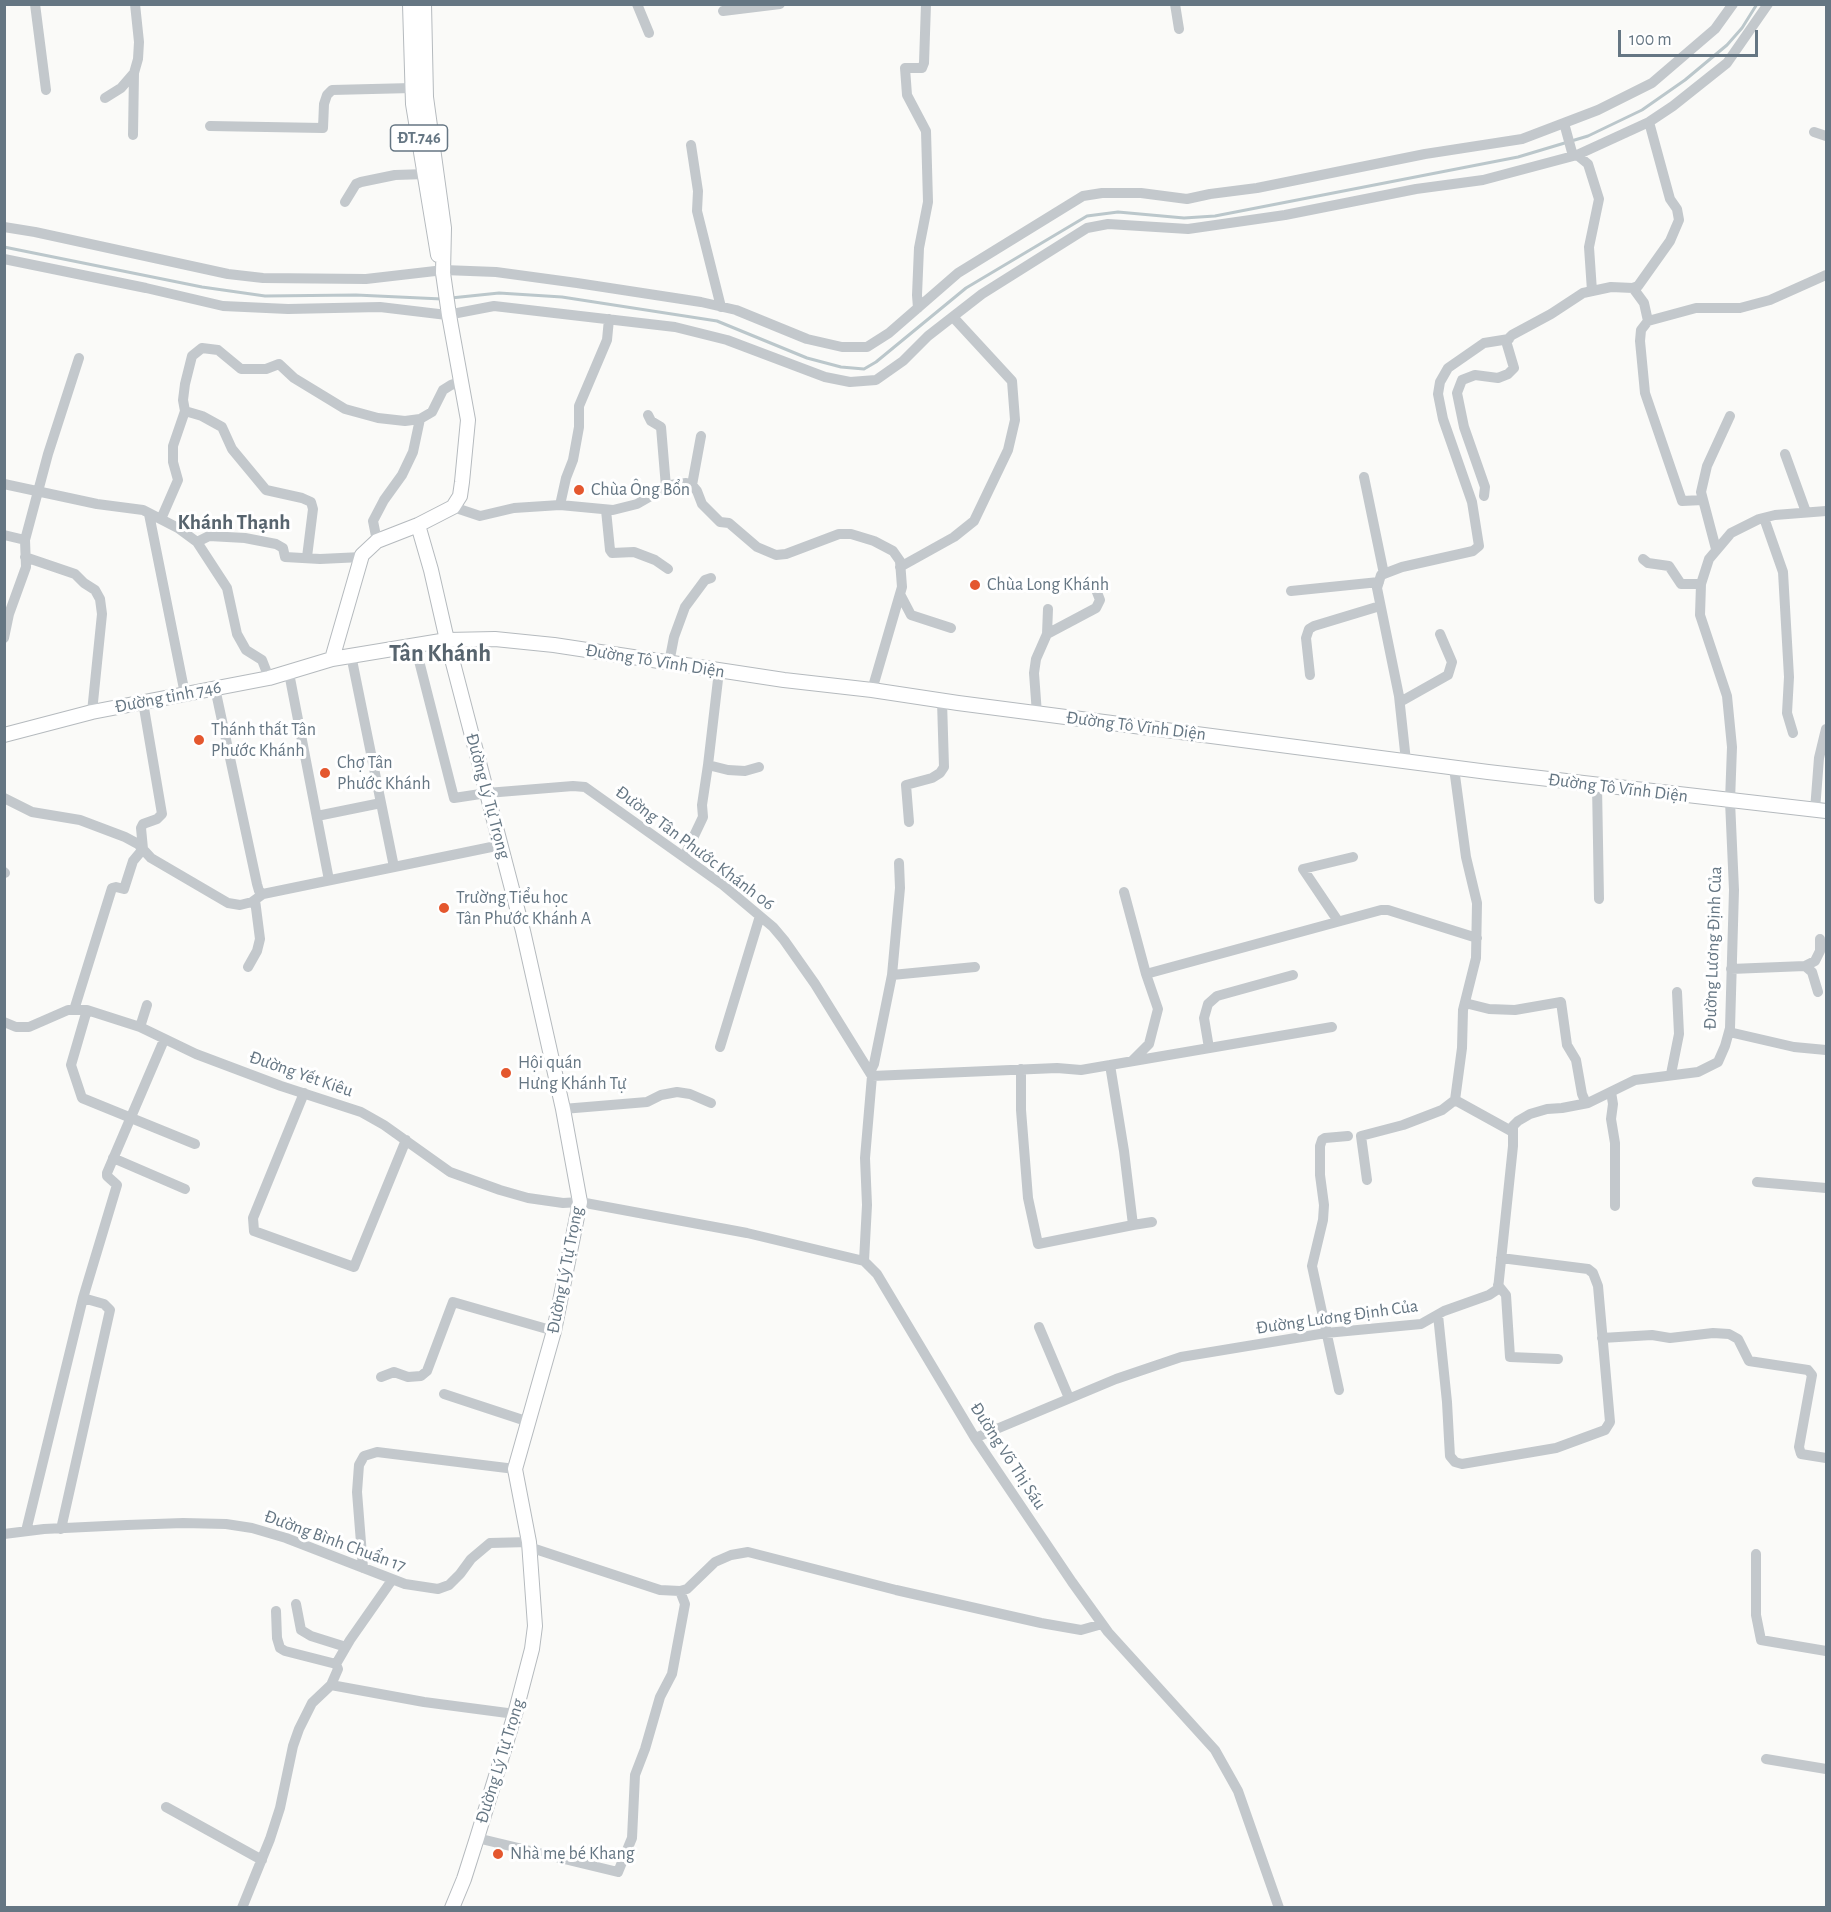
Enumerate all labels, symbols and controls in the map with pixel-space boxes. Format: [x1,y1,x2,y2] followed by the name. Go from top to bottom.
[1621,18,1760,56] scale bar
[1629,31,1672,49] text: 100 m
[390,125,448,151] road number: ĐT.746
[591,479,690,501] place label: Chùa Ông Bổn
[572,483,586,497] marker: Chùa Ông Bổn
[177,510,291,536] district label: Khánh Thạnh
[987,574,1109,596] place label: Chùa Long Khánh
[968,578,982,592] marker: Chùa Long Khánh
[584,639,726,683] street label: Đường Tô Vĩnh Diện
[389,640,491,668] district label: Tân Khánh
[113,676,223,718] street label: Đường tỉnh 746
[1065,707,1207,745] street label: Đường Tô Vĩnh Diện
[211,719,316,762] place label: Thánh thất Tân Phước Khánh
[461,731,515,861] street label: Đường Lý Tự Trọng
[192,733,206,747] marker: Thánh thất Tân Phước Khánh
[337,752,431,795] place label: Chợ Tân Phước Khánh
[318,766,332,780] marker: Chợ Tân Phước Khánh
[1547,769,1689,807] street label: Đường Tô Vĩnh Diện
[611,781,779,915] street label: Đường Tân Phước Khánh 06
[1699,866,1727,1030] street label: Đường Lương Định Của
[456,887,591,930] place label: Trường Tiểu học Tân Phước Khánh A
[437,901,451,915] marker: Trường Tiểu học Tân Phước Khánh A
[246,1046,356,1102] street label: Đường Yết Kiêu
[518,1052,626,1094] place label: Hội quán Hưng Khánh Tự
[499,1066,513,1080] marker: Hội quán Hưng Khánh Tự
[542,1204,588,1336] street label: Đường Lý Tự Trọng
[1255,1295,1419,1339] street label: Đường Lương Định Của
[965,1398,1051,1514] street label: Đường Võ Thị Sáu
[261,1505,409,1577] street label: Đường Bình Chuẩn 17
[471,1696,529,1826] street label: Đường Lý Tự Trọng
[510,1843,634,1865] place label: Nhà mẹ bé Khang
[491,1847,505,1861] marker: Nhà mẹ bé Khang

